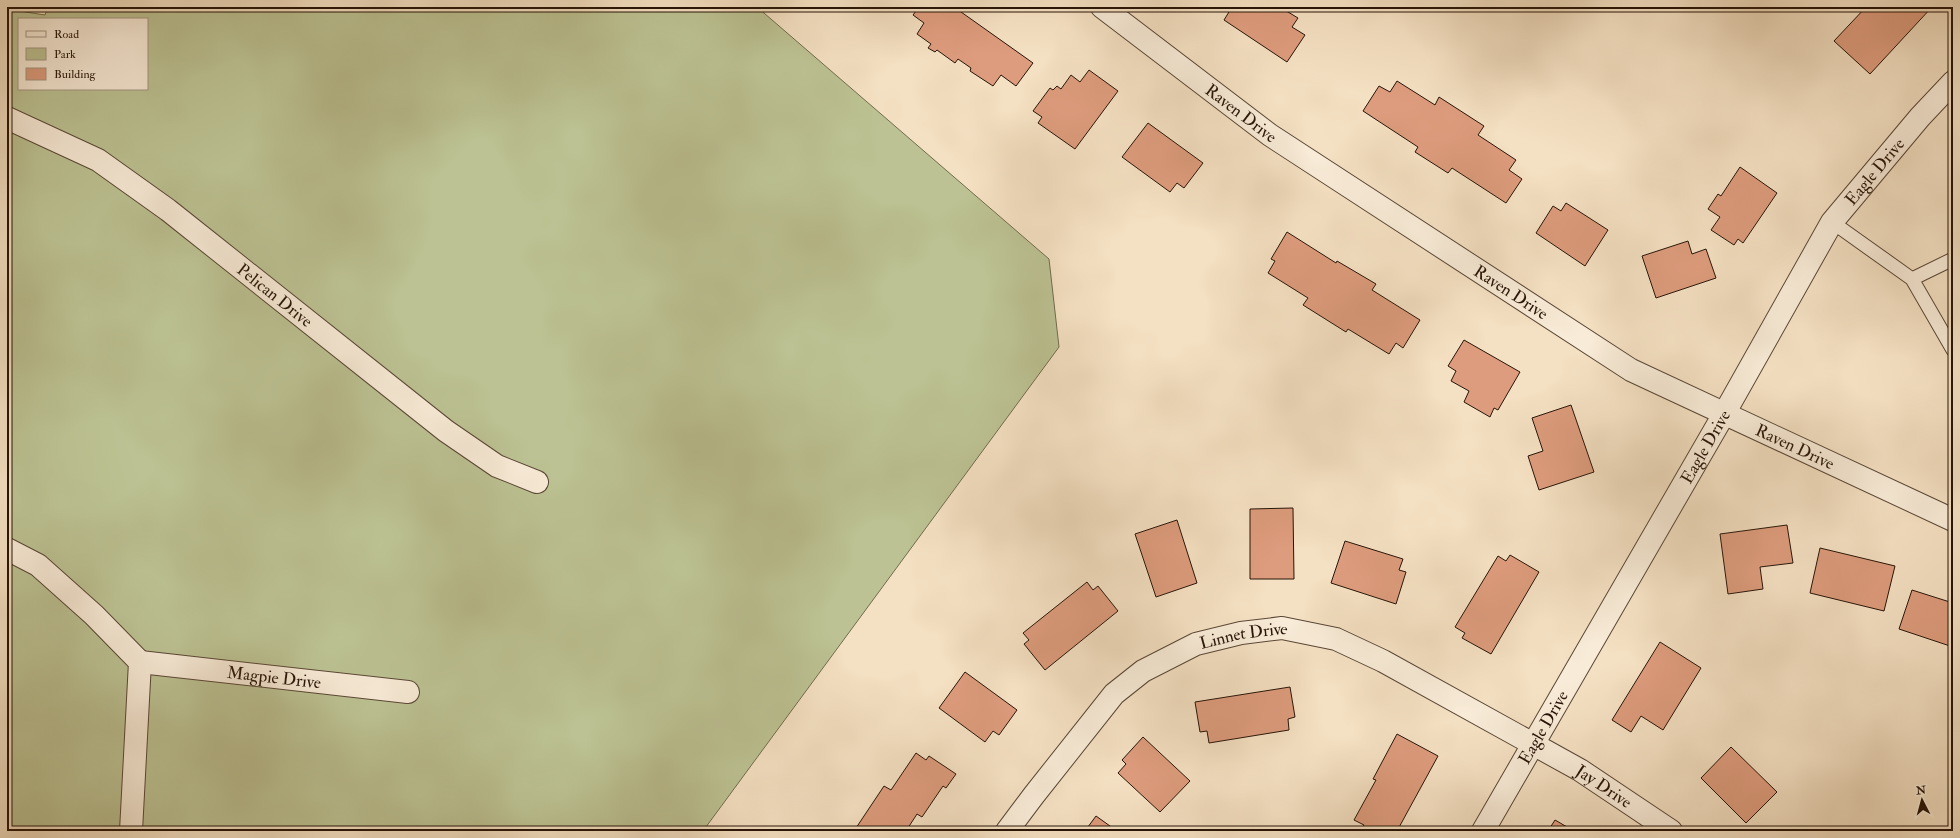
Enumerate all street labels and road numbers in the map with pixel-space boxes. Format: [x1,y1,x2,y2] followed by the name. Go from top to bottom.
[1201,79,1281,148] street label: Raven Drive
[1841,134,1909,210] street label: Eagle Drive
[233,259,317,332] street label: Pelican Drive
[1470,261,1552,324] street label: Raven Drive
[1676,406,1735,487] street label: Eagle Drive
[1752,420,1838,474] street label: Raven Drive
[1197,618,1290,654] street label: Linnet Drive
[226,662,322,693] street label: Magpie Drive
[1514,687,1573,768] street label: Eagle Drive
[1570,760,1636,813] street label: Jay Drive

